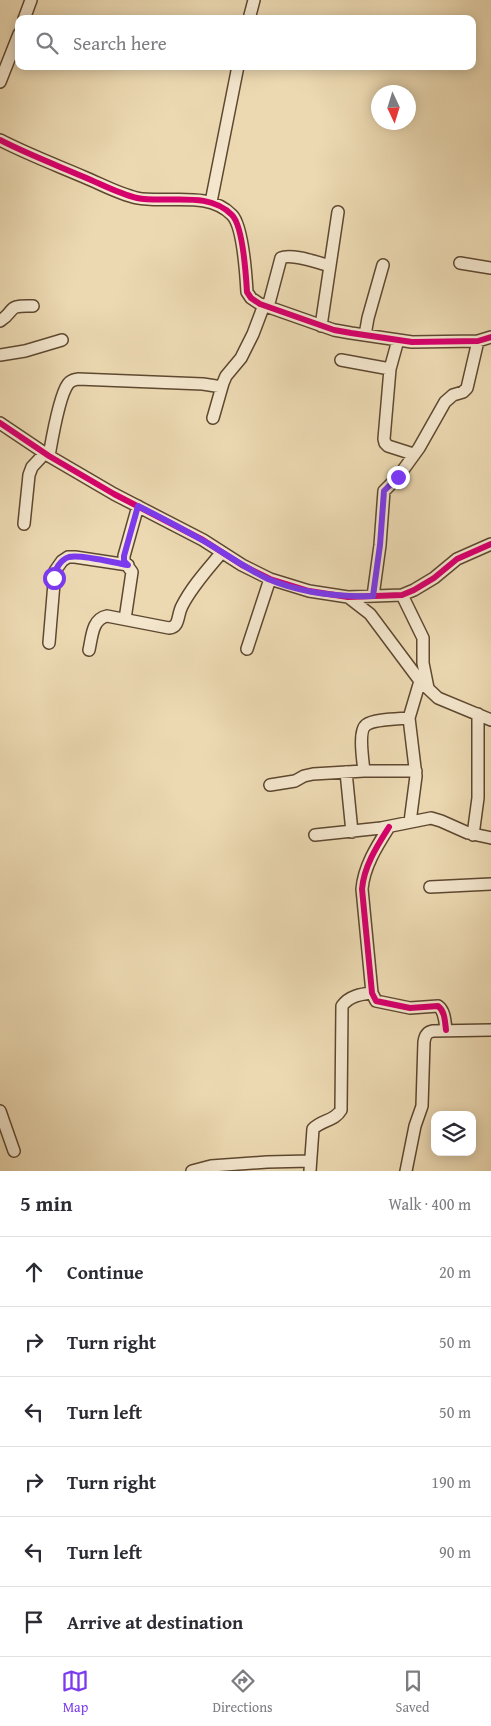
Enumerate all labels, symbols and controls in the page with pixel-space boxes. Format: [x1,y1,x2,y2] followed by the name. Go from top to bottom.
[15,15,476,70] search box
[33,29,61,57] icon: search
[73,29,167,57] text: Search here
[371,85,416,130] north arrow
[387,466,410,489] route end
[43,567,66,590] route start
[431,1111,476,1156] map controls
[431,1111,476,1156] button: layers
[20,1188,72,1219] text: 5 min
[388,1192,471,1216] text: Walk · 400 m
[20,1258,48,1286] icon: ahead
[67,1258,144,1286] text: Continue
[439,1260,471,1284] text: 20 m
[20,1328,48,1356] icon: right
[67,1328,156,1356] text: Turn right
[439,1330,471,1354] text: 50 m
[20,1398,48,1426] icon: left
[67,1398,142,1426] text: Turn left
[439,1400,471,1424] text: 50 m
[20,1468,48,1496] icon: right
[67,1468,156,1496] text: Turn right
[431,1470,471,1494] text: 190 m
[20,1538,48,1566] icon: left
[67,1538,142,1566] text: Turn left
[439,1540,471,1564] text: 90 m
[20,1608,48,1636] icon: arrive
[67,1608,243,1636] text: Arrive at destination
[61,1667,89,1717] tab: Map
[212,1667,273,1717] tab: Directions
[396,1667,430,1717] tab: Saved

